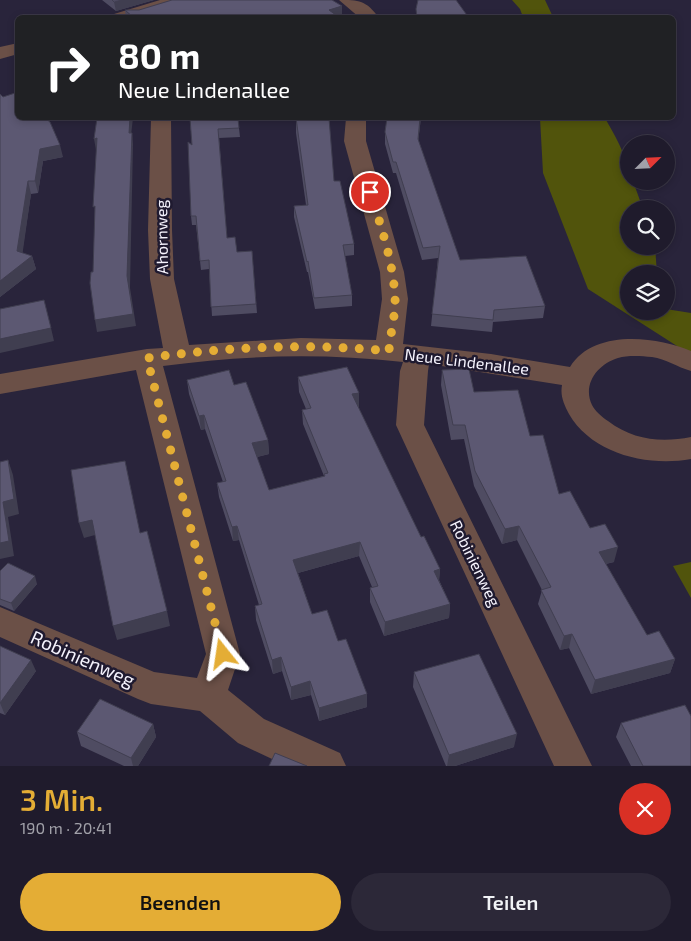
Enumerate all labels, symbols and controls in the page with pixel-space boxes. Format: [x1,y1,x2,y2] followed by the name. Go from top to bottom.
[118,34,200,76] text: 80 m
[35,35,100,100] icon: right
[118,76,290,102] text: Neue Lindenallee
[620,135,675,190] north arrow
[620,135,675,320] map controls
[349,171,391,213] pin
[356,178,384,206] icon: arrive
[151,199,171,275] street label: Ahornweg
[620,200,675,255] button: search
[620,265,675,320] button: layers
[404,344,530,378] street label: Neue Lindenallee
[447,517,505,609] street label: Robinienweg
[27,625,139,691] street label: Robinienweg
[196,627,248,679] position arrow
[20,781,103,817] text: 3 Min.
[619,783,671,835] button: close
[20,818,112,837] text: 190 m · 20:41
[20,873,341,931] button: Beenden
[351,873,671,931] button: Teilen

